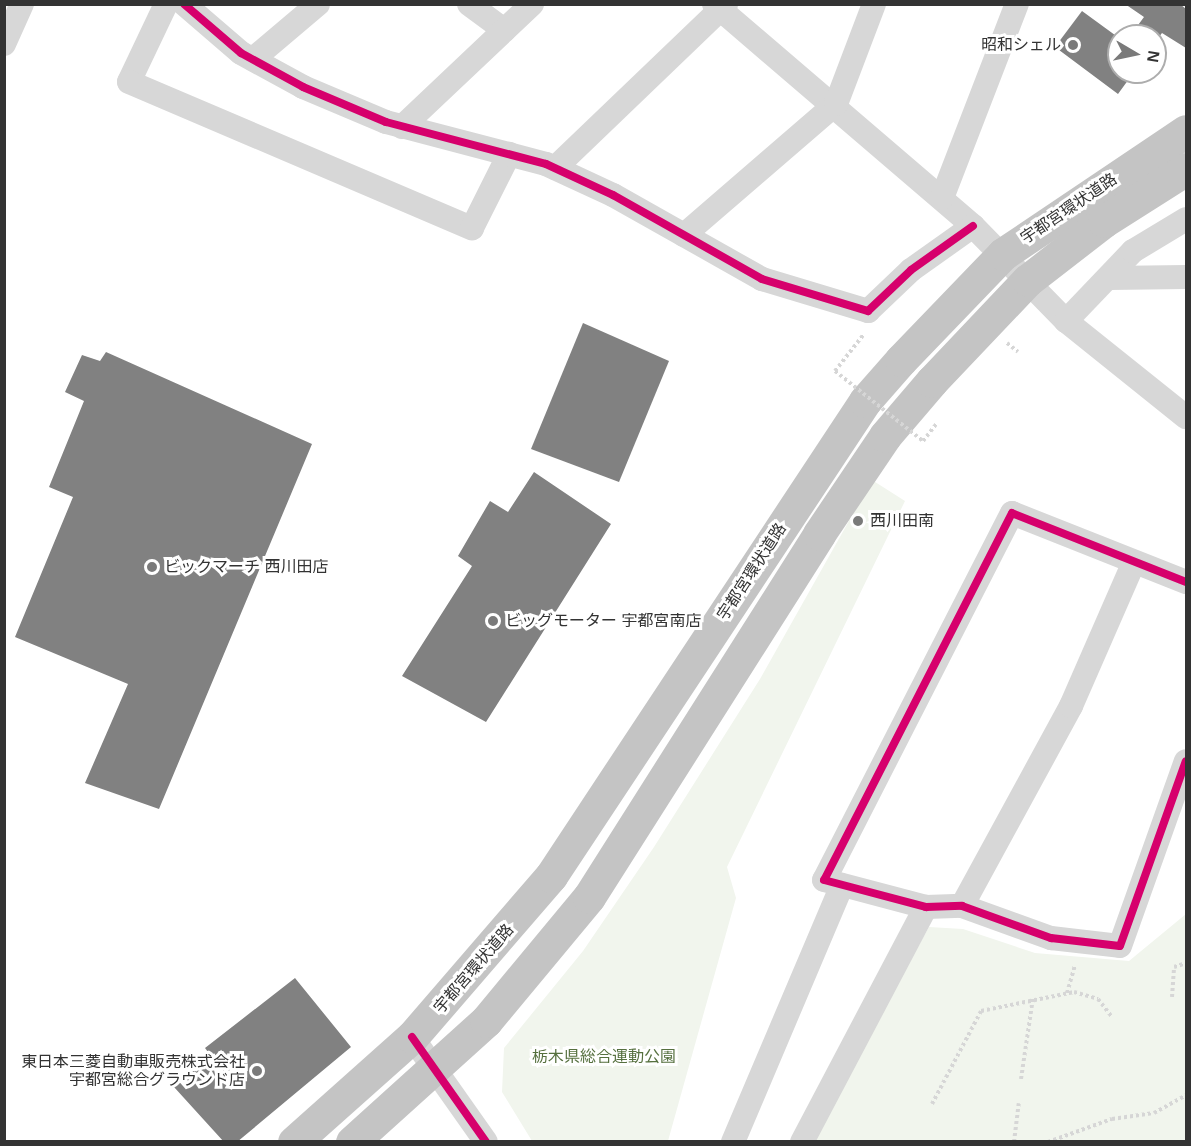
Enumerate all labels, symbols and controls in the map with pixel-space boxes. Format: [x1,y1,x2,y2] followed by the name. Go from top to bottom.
[1107,24,1167,84] north arrow
[981,35,1061,55] place label: 昭和シェル
[1066,38,1080,52] marker: 昭和シェル
[1144,50,1163,64] text: N
[1017,170,1121,248] street label: 宇都宮環状道路
[870,511,934,531] place label: 西川田南
[851,514,865,528] marker: 西川田南
[713,520,791,624] street label: 宇都宮環状道路
[164,557,328,577] place label: ビックマーチ 西川田店
[145,560,159,574] marker: ビックマーチ 西川田店
[505,611,701,631] place label: ビッグモーター 宇都宮南店
[486,614,500,628] marker: ビッグモーター 宇都宮南店
[430,920,518,1018] street label: 宇都宮環状道路
[532,1047,676,1067] park label: 栃木県総合運動公園
[21,1052,245,1090] place label: 東日本三菱自動車販売株式会社 宇都宮総合グラウンド店
[250,1064,264,1078] marker: 東日本三菱自動車販売株式会社 宇都宮総合グラウンド店

